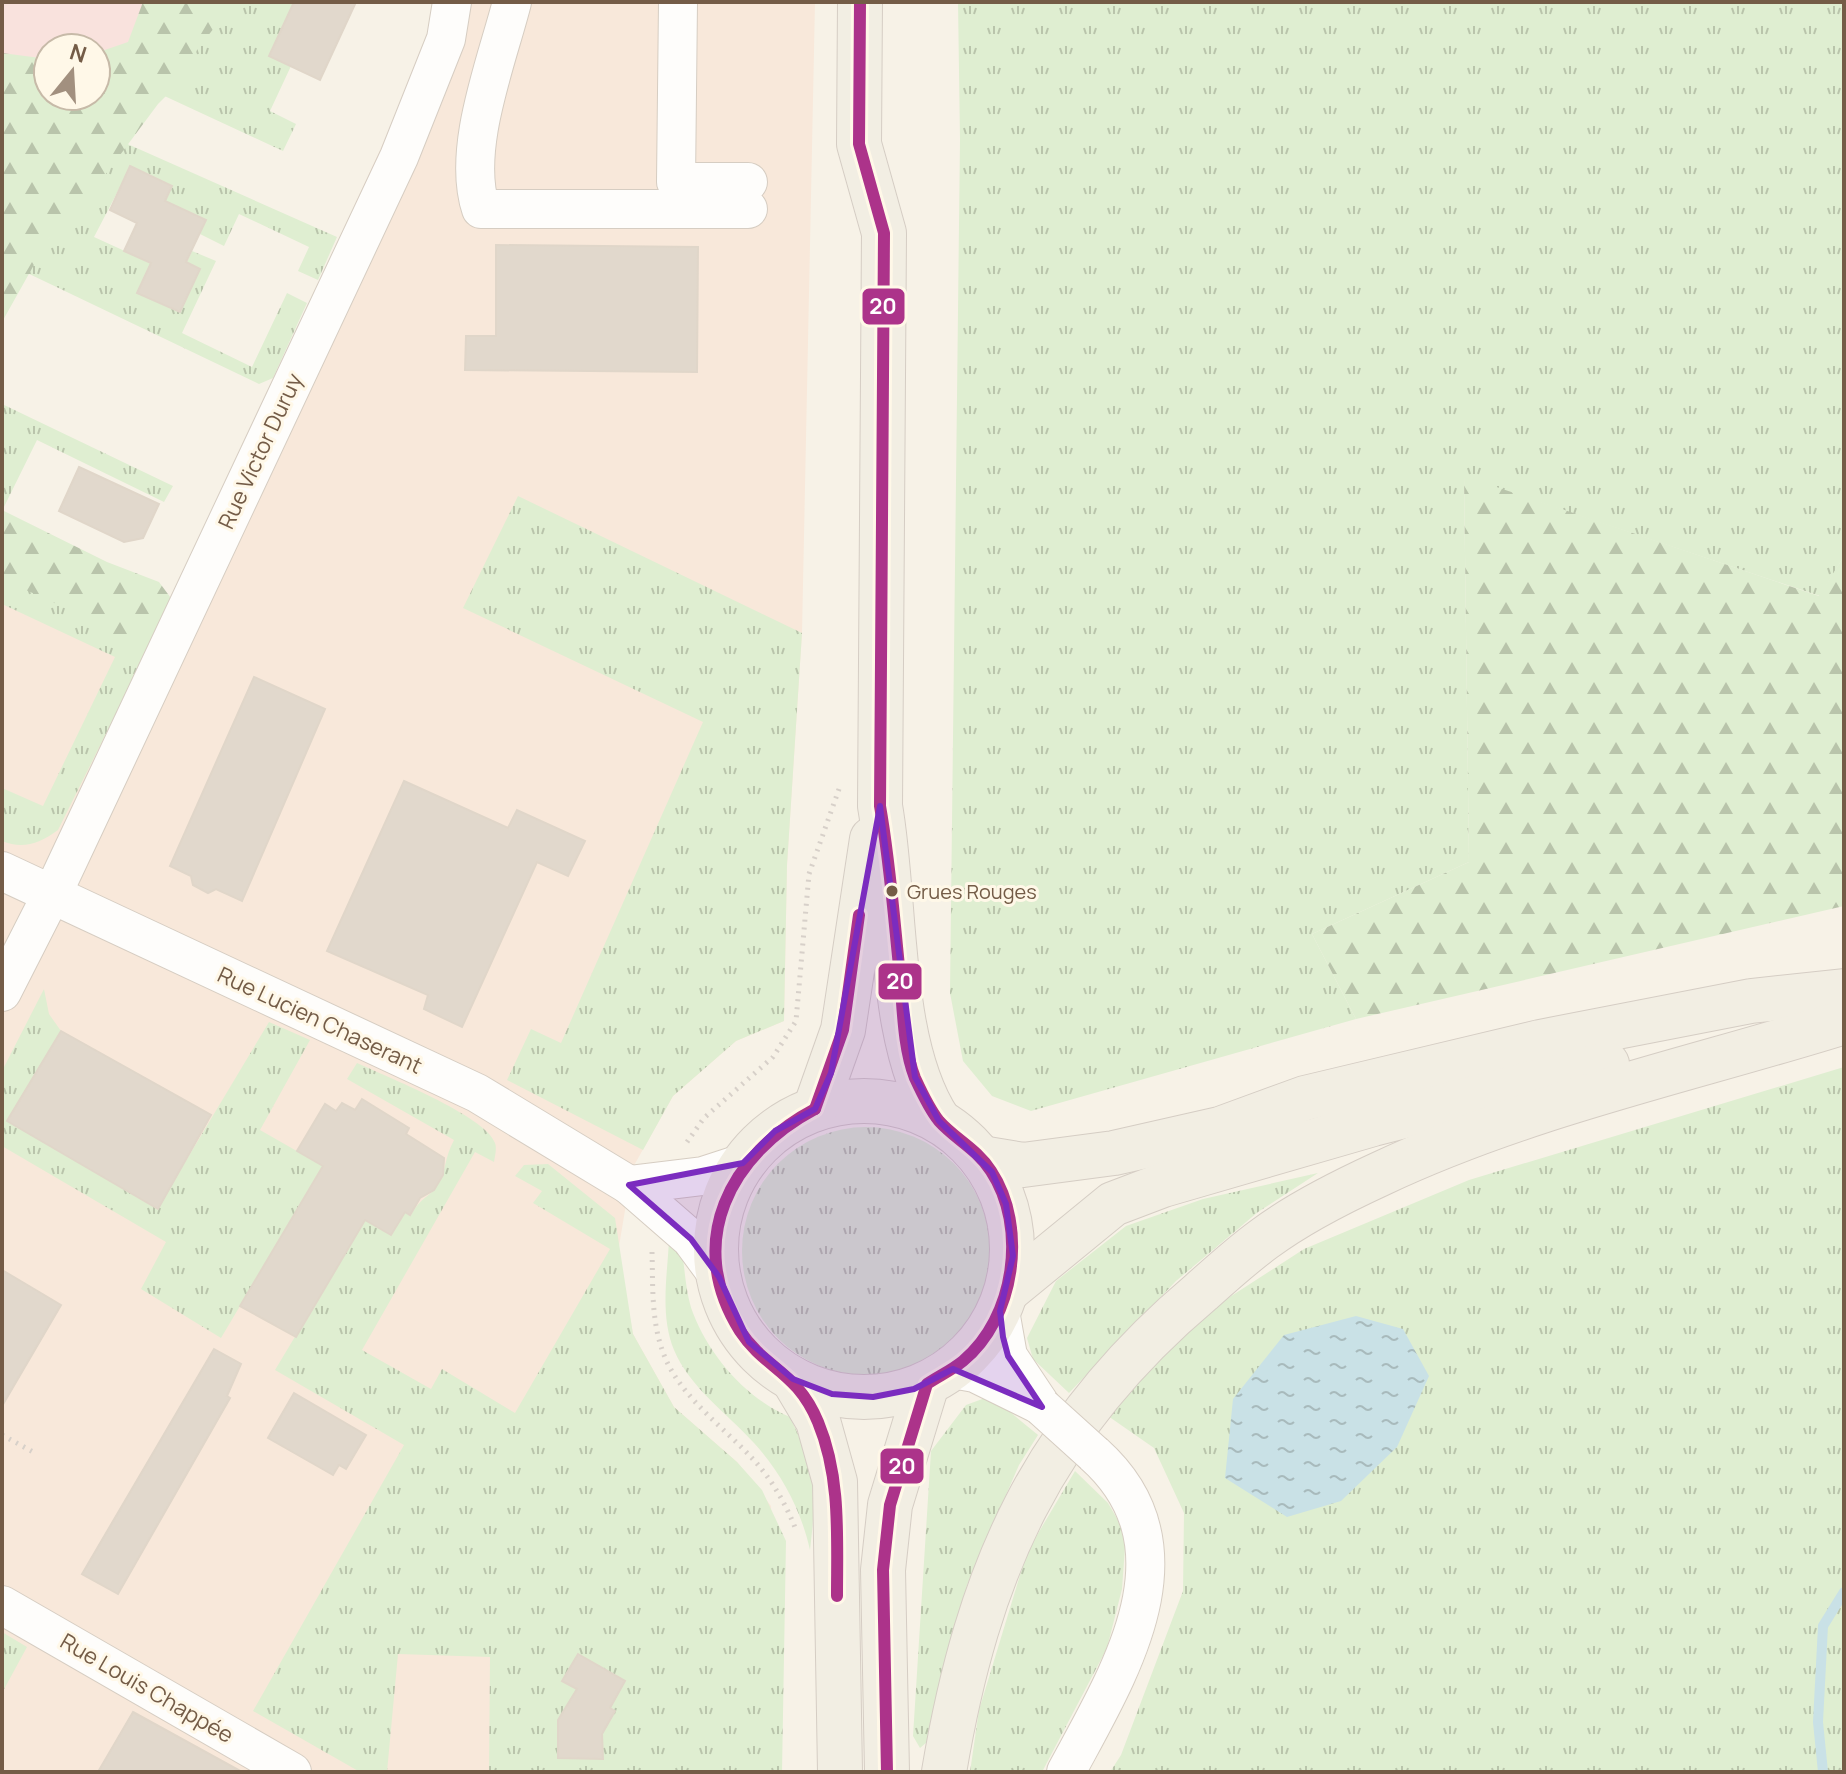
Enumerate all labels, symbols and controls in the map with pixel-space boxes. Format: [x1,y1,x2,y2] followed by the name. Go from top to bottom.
[32,32,112,112] north arrow
[66,36,90,70] text: N
[861,287,906,326] line badge: 20
[869,291,897,321] text: 20
[211,368,309,534] street label: Rue Victor Duruy
[907,878,1037,905] place label: Grues Rouges
[884,883,900,899] marker: Grues Rouges
[213,959,427,1081] street label: Rue Lucien Chaserant
[877,962,923,1001] line badge: 20
[886,966,914,996] text: 20
[879,1447,925,1485] line badge: 20
[888,1451,916,1481] text: 20
[55,1626,239,1750] street label: Rue Louis Chappée

